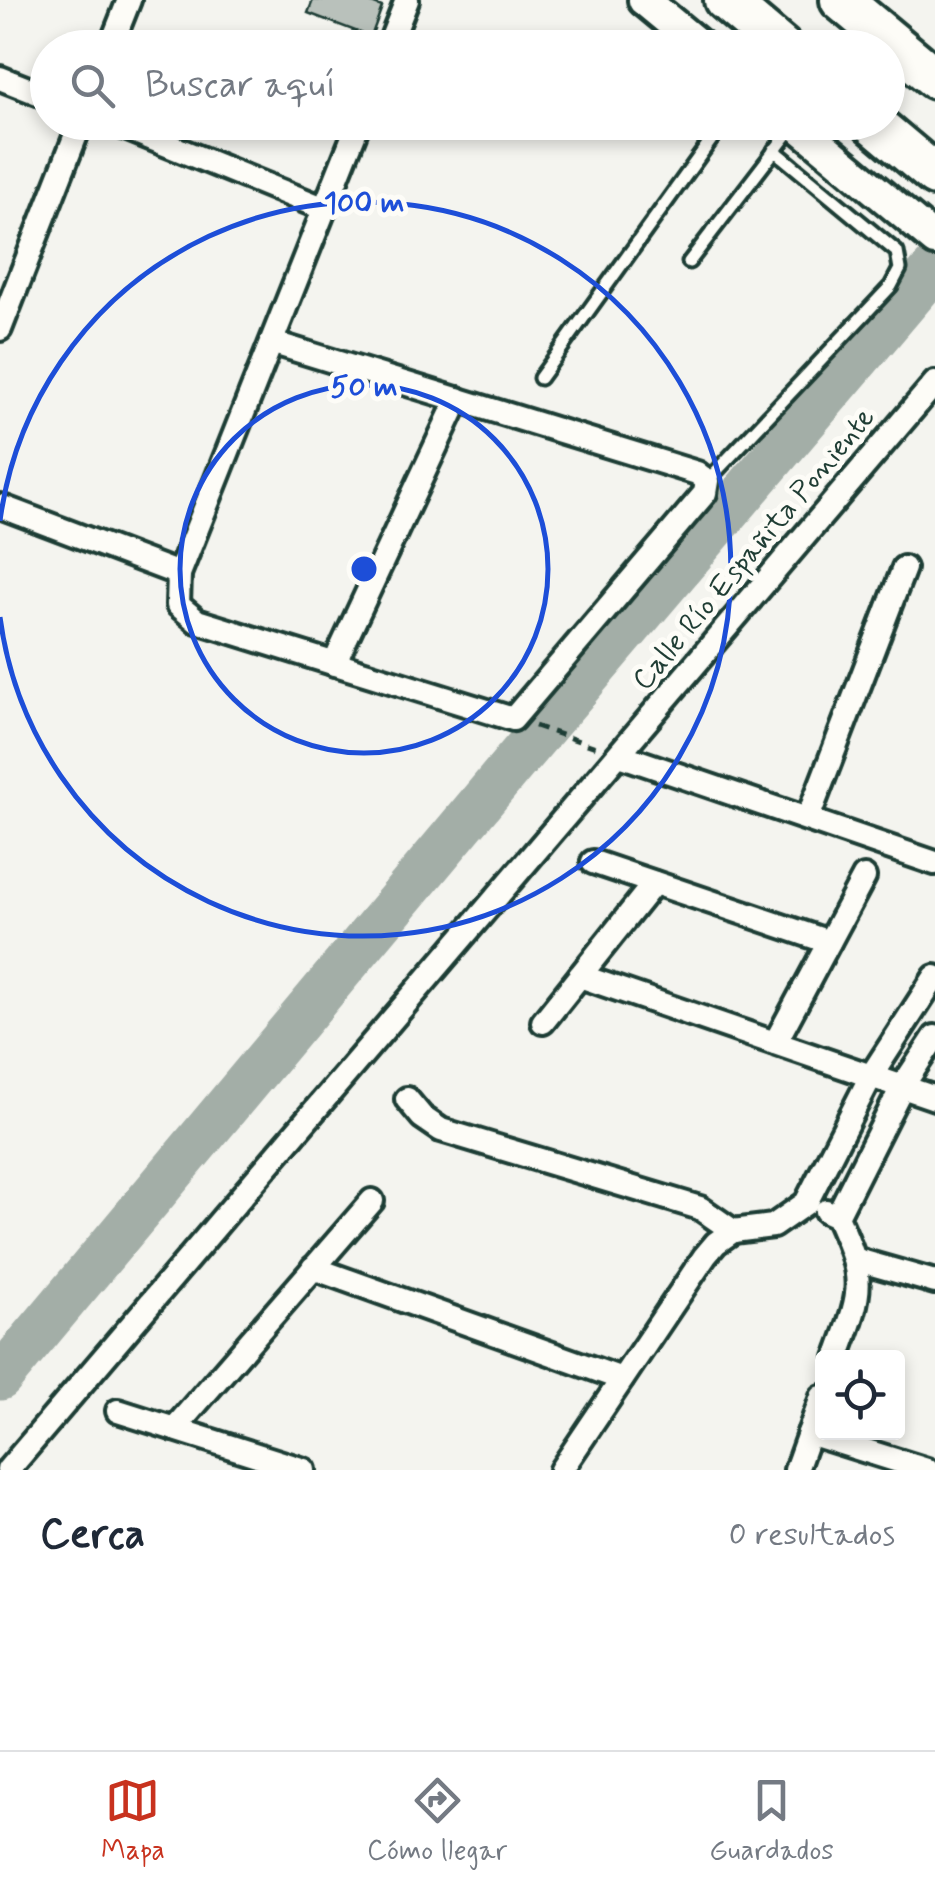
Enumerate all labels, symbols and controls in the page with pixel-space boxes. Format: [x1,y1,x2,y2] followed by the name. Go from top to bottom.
[30,30,905,140] search box
[65,58,120,113] icon: search
[145,61,336,110] text: Buscar aquí
[324,184,404,223] text: 100 m
[330,368,398,407] text: 50 m
[624,399,884,699] street label: Calle Río Españita Poniente
[346,551,382,587] centre of rings
[815,1350,905,1440] map controls
[815,1350,905,1440] button: locate
[40,1508,145,1563] text: Cerca
[729,1514,895,1556] text: 0 resultados
[101,1773,165,1870] tab: Mapa
[367,1773,507,1870] tab: Cómo llegar
[709,1773,834,1870] tab: Guardados

